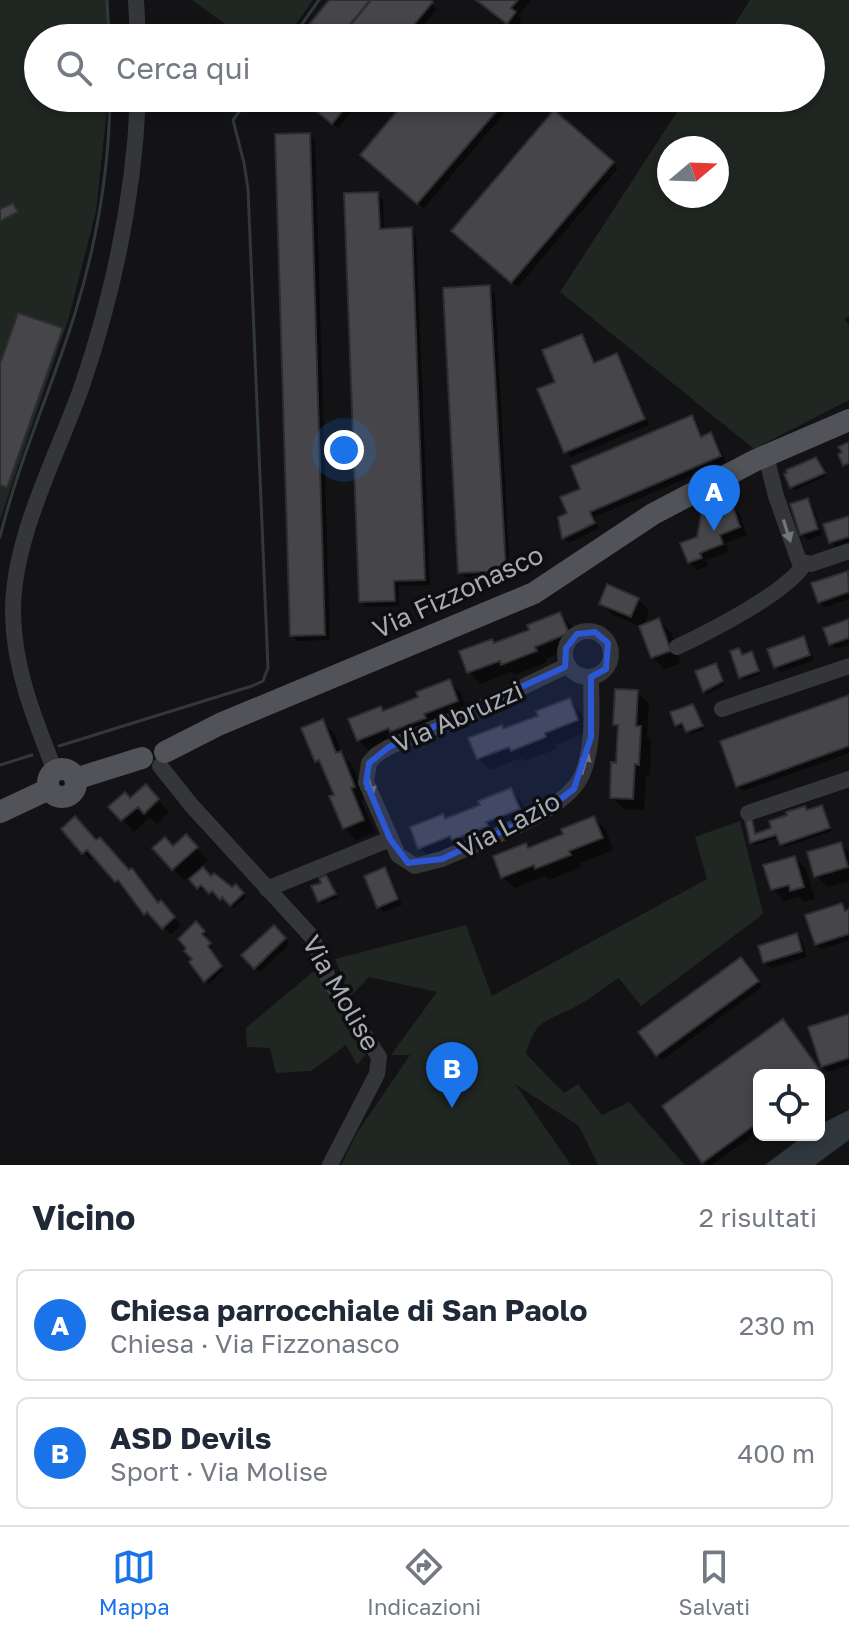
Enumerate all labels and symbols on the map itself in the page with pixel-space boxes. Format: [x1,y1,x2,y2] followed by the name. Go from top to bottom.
[657,136,729,208] north arrow
[324,430,364,470] your location
[688,465,740,531] pin: A
[781,519,793,543] one-way arrow
[368,538,548,645] street label: Via Fizzonasco
[388,674,527,759] street label: Via Abruzzi
[579,750,592,774] one-way arrow
[364,773,376,798] one-way arrow
[452,785,565,864] street label: Via Lazio
[296,930,387,1056] street label: Via Molise
[426,1042,478,1108] pin: B

